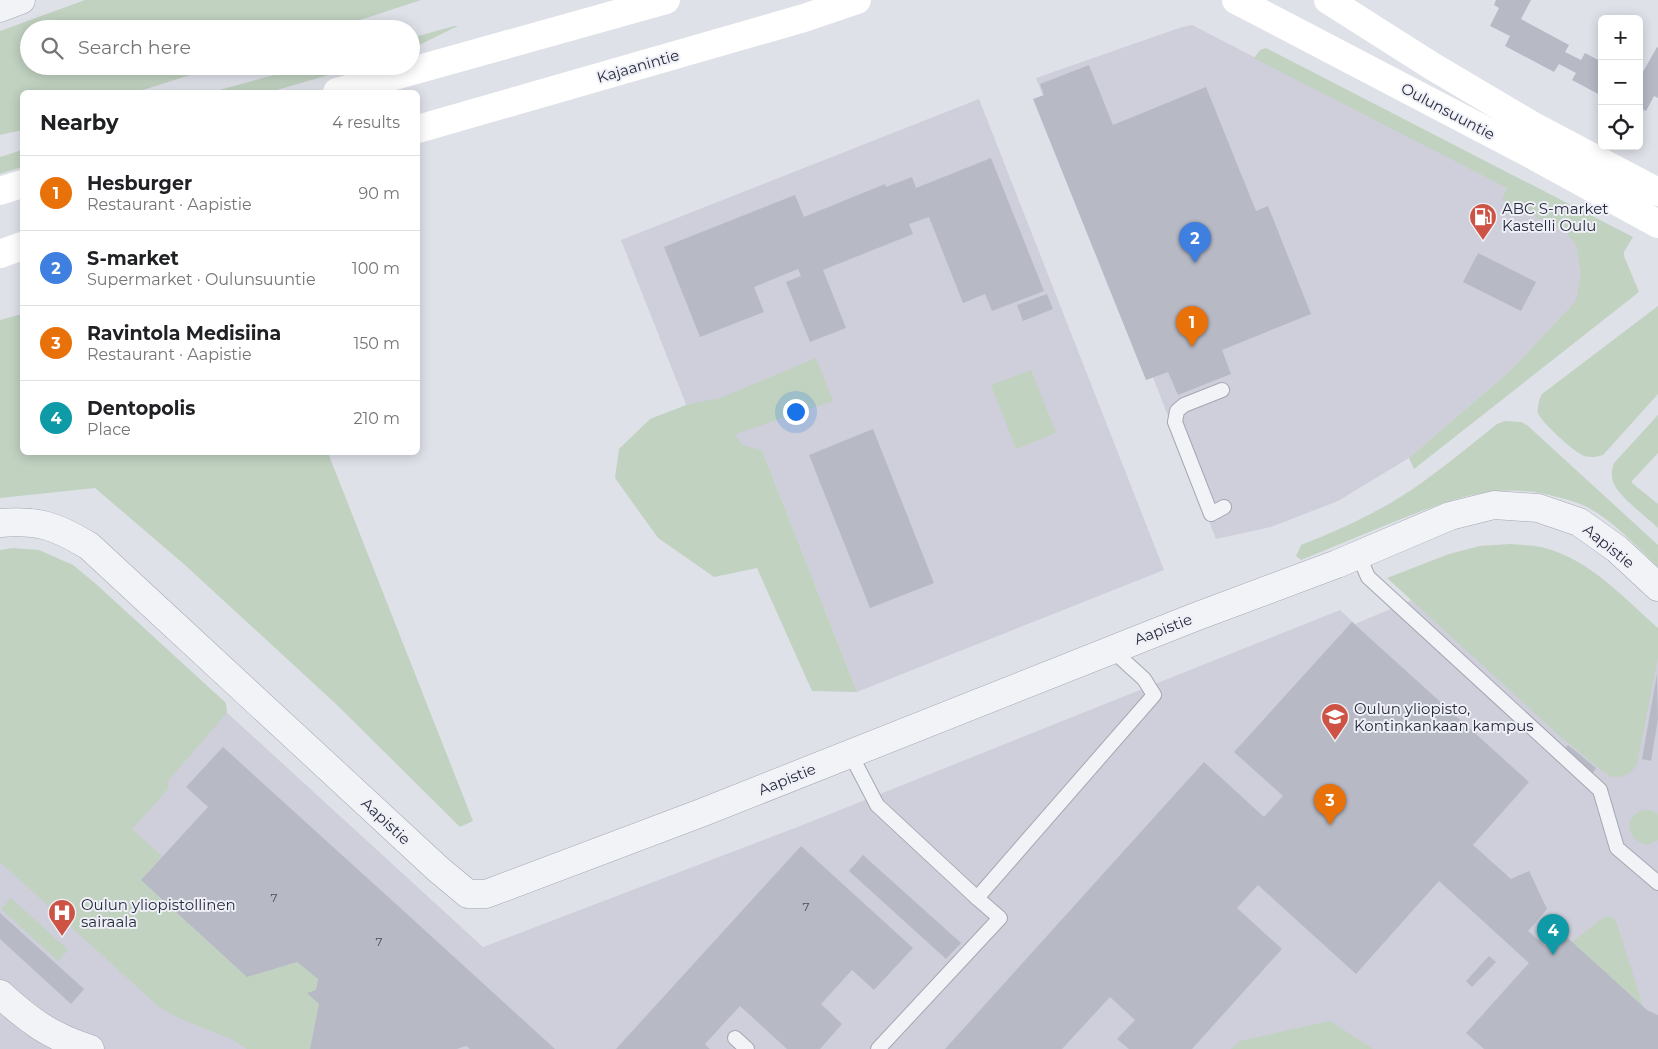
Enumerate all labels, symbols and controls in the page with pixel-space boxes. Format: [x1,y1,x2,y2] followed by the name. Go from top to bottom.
[1598,15,1643,150] map controls
[1598,15,1643,60] button: +
[20,20,420,75] search box
[38,34,66,62] icon: search
[78,36,191,59] text: Search here
[595,45,681,87] street label: Kajaanintie
[1598,60,1643,105] button: −
[1398,78,1498,144] street label: Oulunsuuntie
[1598,105,1643,150] button: locate
[40,110,119,135] text: Nearby
[332,113,400,132] text: 4 results
[87,172,192,195] text: Hesburger
[53,184,59,203] text: 1
[358,184,400,203] text: 90 m
[87,195,252,214] text: Restaurant · Aapistie
[1502,199,1608,235] place label: ABC S-market Kastelli Oulu
[1468,202,1498,241] fuel station icon: ABC S-market Kastelli Oulu
[1179,222,1211,263] pin: 2
[87,247,179,270] text: S-market
[51,259,61,278] text: 2
[352,259,400,278] text: 100 m
[87,270,316,289] text: Supermarket · Oulunsuuntie
[1176,306,1208,347] pin: 1
[87,322,281,345] text: Ravintola Medisiina
[51,334,61,353] text: 3
[353,334,400,353] text: 150 m
[87,345,252,364] text: Restaurant · Aapistie
[87,397,195,420] text: Dentopolis
[783,399,809,425] your location
[50,409,62,428] text: 4
[353,409,400,428] text: 210 m
[87,420,131,439] text: Place
[1580,520,1638,572] street label: Aapistie
[1131,609,1195,649] street label: Aapistie
[1354,699,1534,735] place label: Oulun yliopisto, Kontinkankaan kampus
[1320,702,1350,741] school or university icon: Oulun yliopisto, Kontinkankaan kampus
[755,759,819,799] street label: Aapistie
[1314,784,1346,825] pin: 3
[357,793,415,849] street label: Aapistie
[270,890,278,905] house number: 7
[81,895,236,931] place label: Oulun yliopistollinen sairaala
[47,898,77,937] hospital icon: Oulun yliopistollinen sairaala
[802,899,810,914] house number: 7
[1537,914,1569,955] pin: 4
[375,934,383,949] house number: 7

